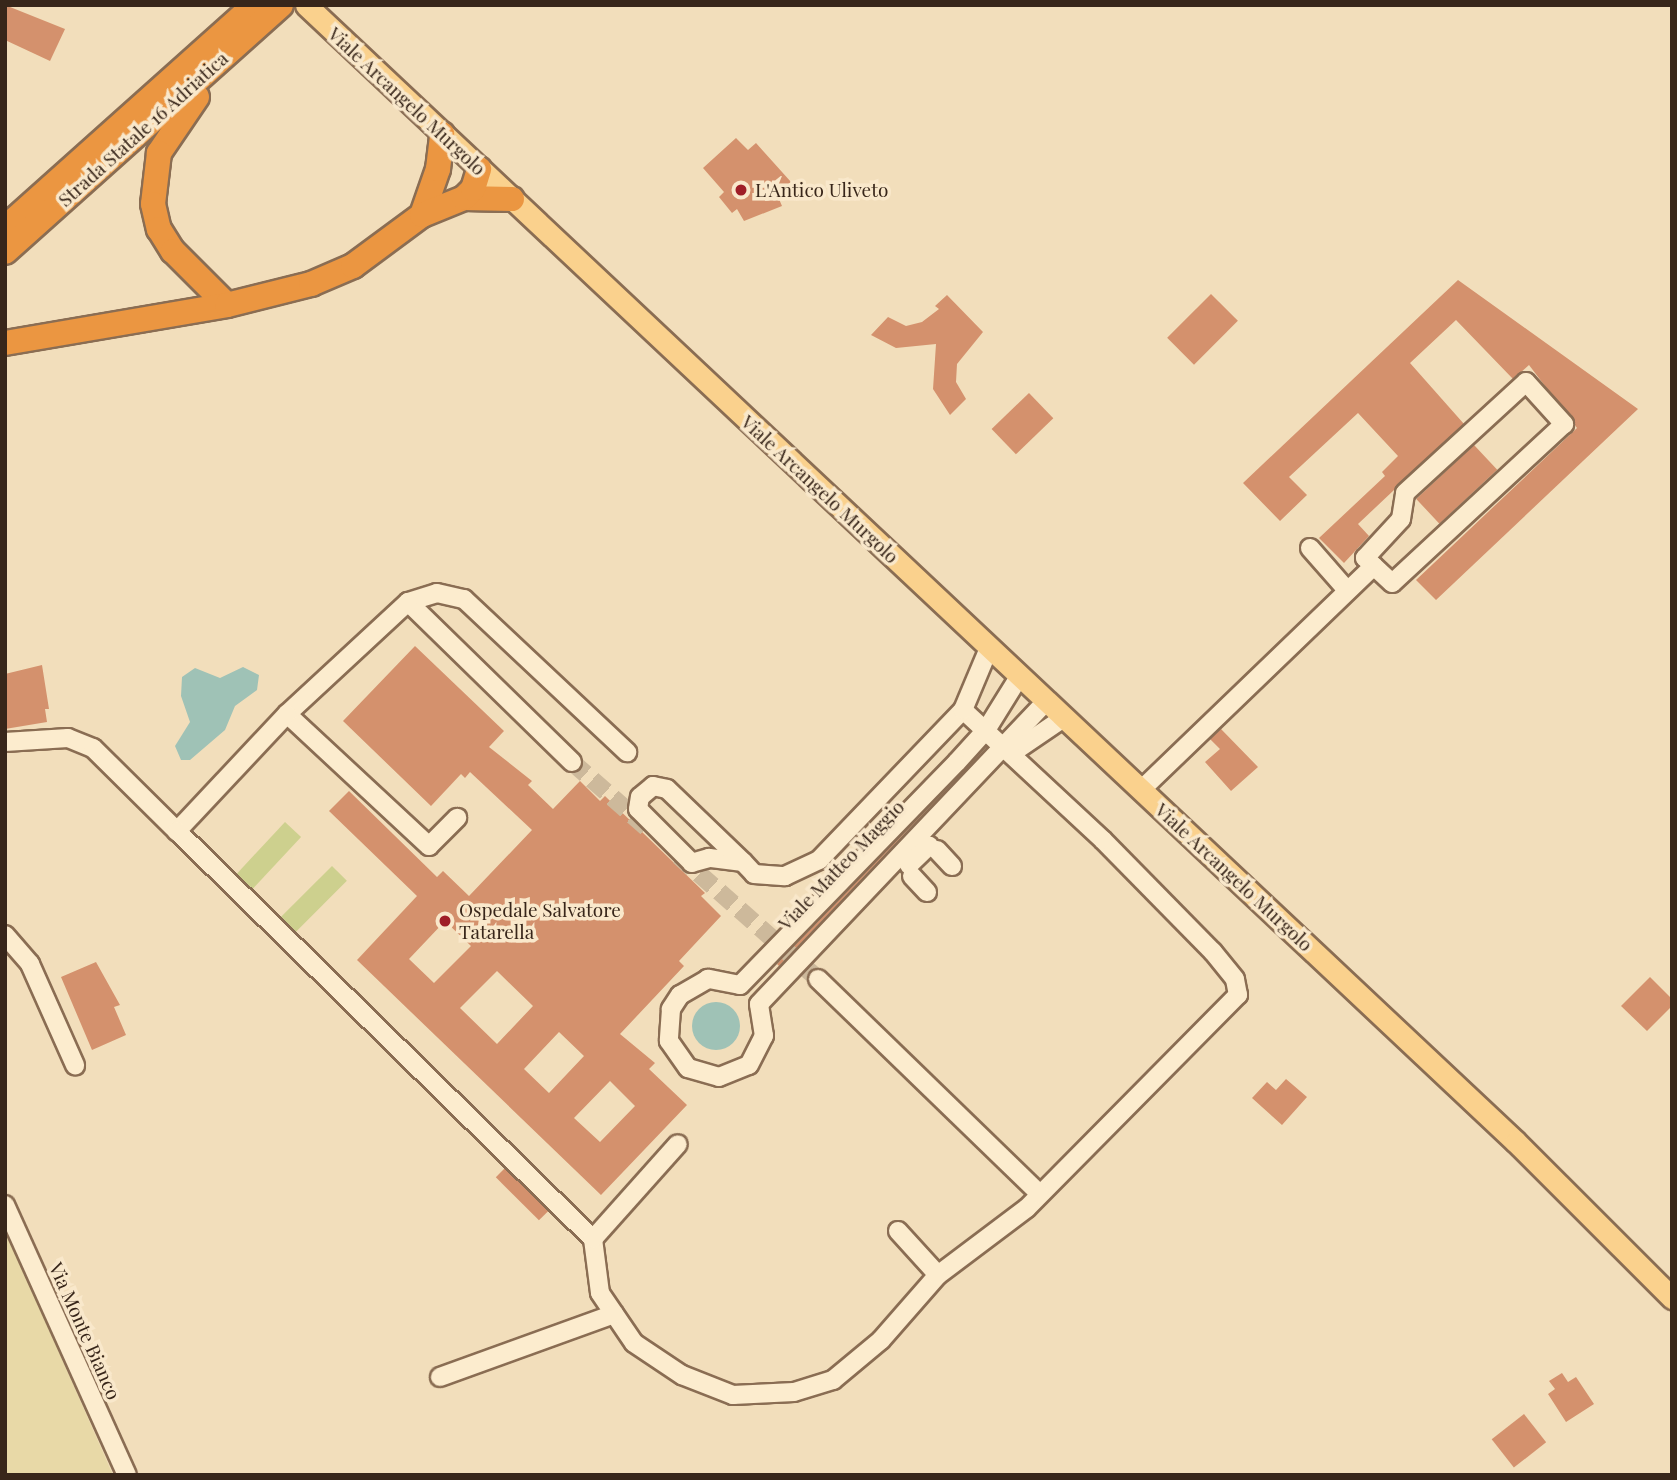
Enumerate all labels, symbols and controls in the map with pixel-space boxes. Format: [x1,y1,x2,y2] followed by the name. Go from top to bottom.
[323,22,491,180] street label: Viale Arcangelo Murgolo
[53,46,233,212] street label: Strada Statale 16 Adriatica
[755,179,888,201] place label: L'Antico Uliveto
[733,182,749,198] marker: L'Antico Uliveto
[736,410,904,568] street label: Viale Arcangelo Murgolo
[773,795,909,935] street label: Viale Matteo Maggio
[1150,798,1318,956] street label: Viale Arcangelo Murgolo
[459,899,621,943] place label: Ospedale Salvatore Tatarella
[437,913,453,929] marker: Ospedale Salvatore Tatarella
[44,1259,126,1403] street label: Via Monte Bianco

